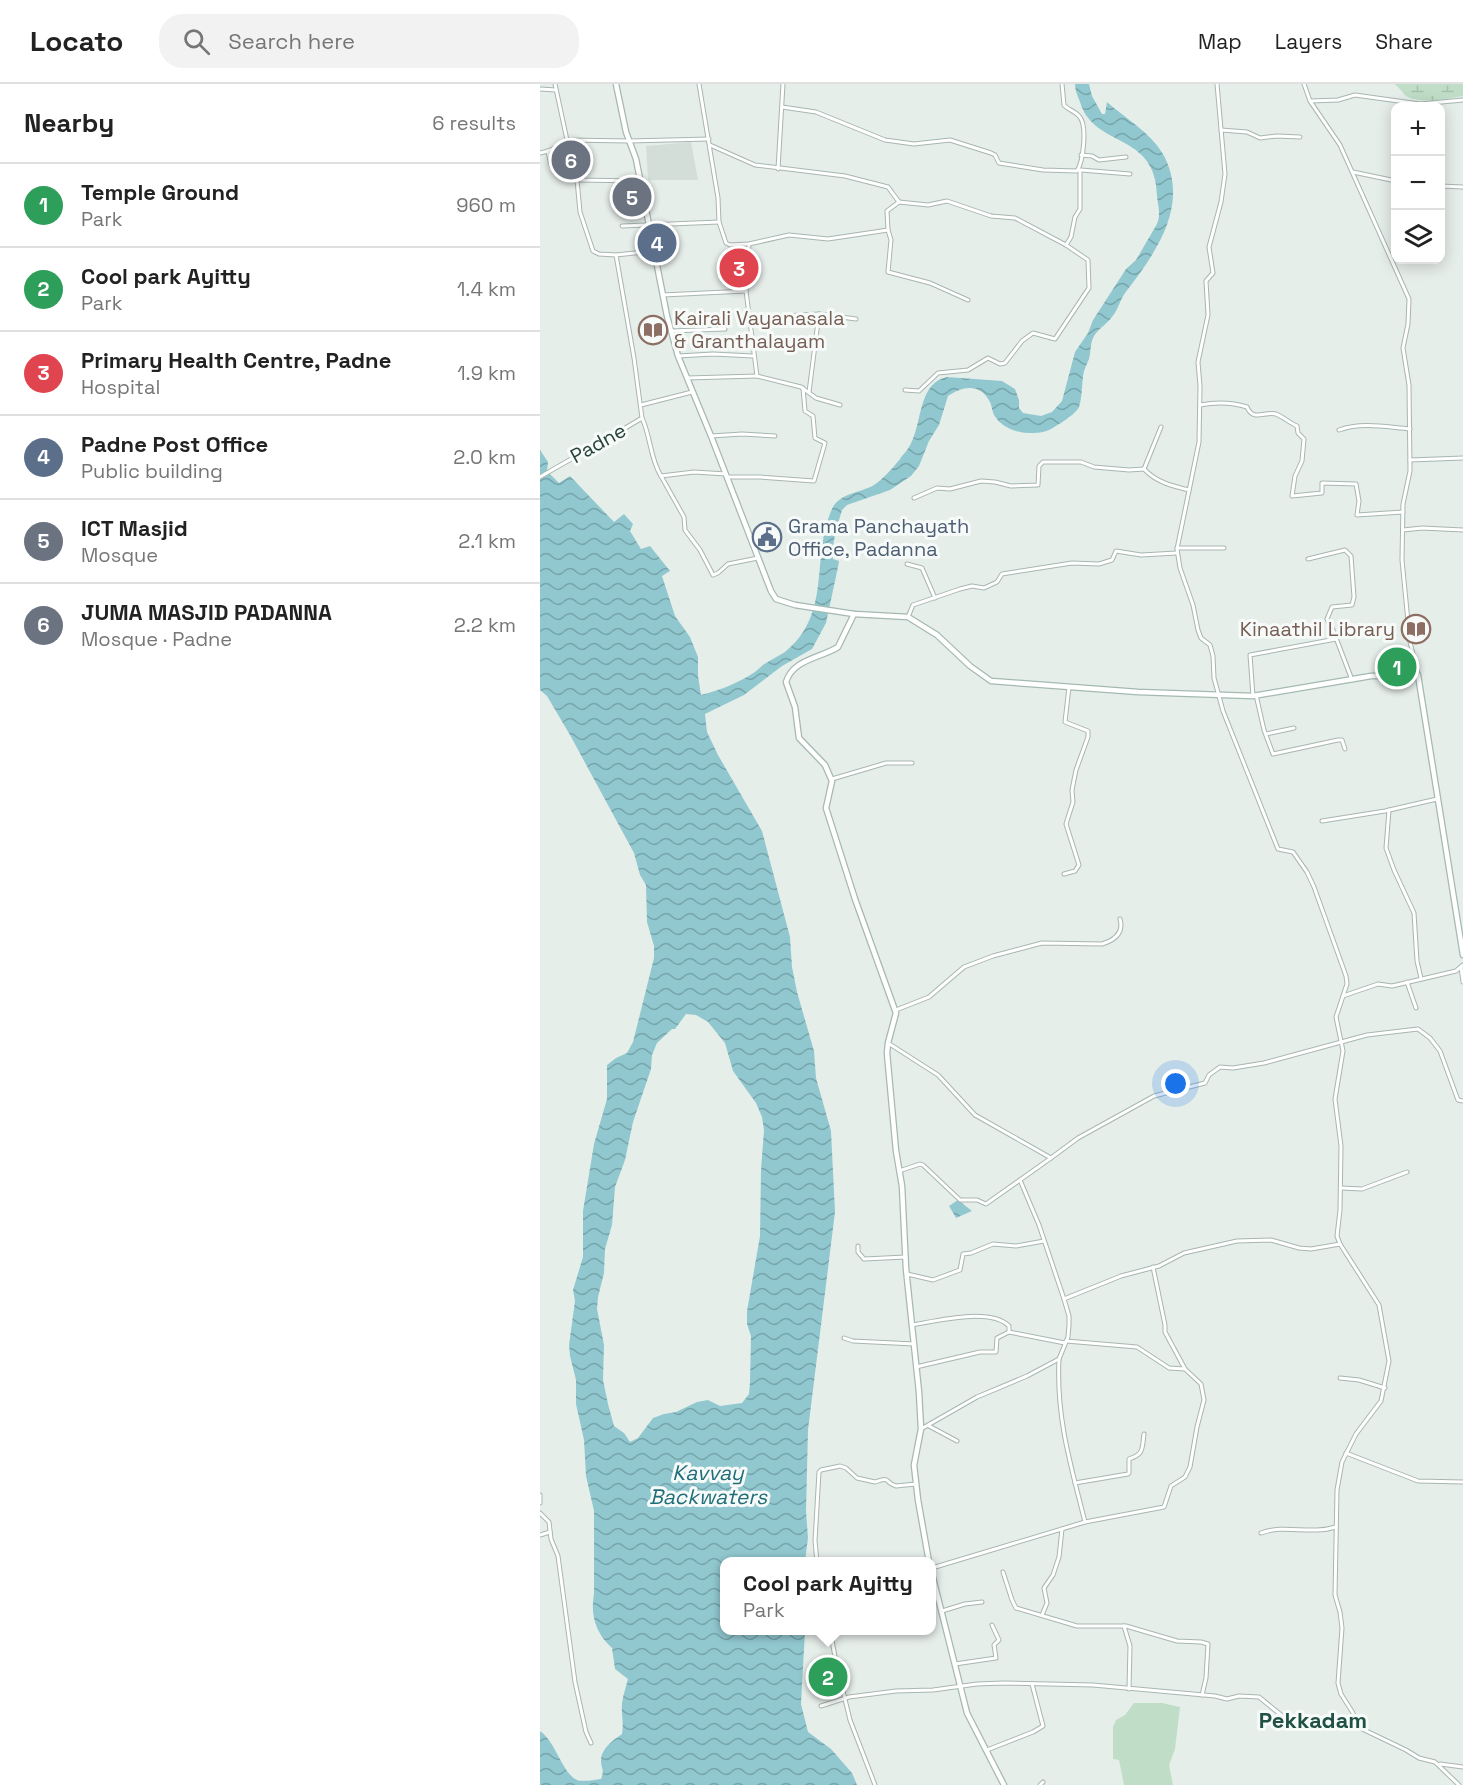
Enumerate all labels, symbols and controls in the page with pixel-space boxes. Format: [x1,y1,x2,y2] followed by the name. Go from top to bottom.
[159,14,579,68] search box
[30,23,123,59] text: Locato
[180,25,213,58] icon: search
[228,27,355,55] text: Search here
[1198,28,1242,55] text: Map
[1275,28,1342,55] text: Layers
[1375,28,1433,55] text: Share
[1391,102,1445,264] map controls
[1391,102,1445,156] button: +
[24,106,114,140] text: Nearby
[432,110,516,136] text: 6 results
[552,138,591,182] pin: 6
[1391,156,1445,210] button: −
[612,174,652,220] pin: 5
[81,178,239,206] text: Temple Ground
[39,192,48,218] text: 1
[456,192,516,218] text: 960 m
[81,206,123,232] text: Park
[1391,210,1445,264] button: layers
[638,220,676,266] pin: 4
[720,246,758,291] pin: 3
[81,262,251,290] text: Cool park Ayitty
[38,276,49,302] text: 2
[457,276,516,302] text: 1.4 km
[81,290,123,316] text: Park
[674,305,845,354] place label: Kairali Vayanasala & Granthalayam
[637,314,669,346] library icon: Kairali Vayanasala & Granthalayam
[81,346,391,374] text: Primary Health Centre, Padne
[37,360,50,386] text: 3
[457,360,516,386] text: 1.9 km
[81,374,160,400] text: Hospital
[565,417,631,469] street label: Padne
[81,430,268,458] text: Padne Post Office
[37,444,50,470] text: 4
[453,444,516,470] text: 2.0 km
[81,458,223,484] text: Public building
[788,513,969,562] place label: Grama Panchayath Office, Padanna
[81,514,188,542] text: ICT Masjid
[751,521,783,553] public building icon: Grama Panchayath Office, Padanna
[38,528,50,554] text: 5
[458,528,516,554] text: 2.1 km
[81,542,158,568] text: Mosque
[81,598,332,626] text: JUMA MASJID PADANNA
[37,612,50,638] text: 6
[454,612,516,638] text: 2.2 km
[1400,613,1432,645] library icon: Kinaathil Library
[1240,616,1395,642] place label: Kinaathil Library
[81,626,232,652] text: Mosque · Padne
[1378,644,1416,690] pin: 1
[1161,1069,1190,1098] your location
[649,1459,768,1510] water label: Kavvay Backwaters
[720,1557,936,1635] popup
[743,1569,913,1597] text: Cool park Ayitty
[743,1597,785,1623] text: Park
[808,1654,848,1700] pin: 2
[1259,1706,1367,1734] district label: Pekkadam

